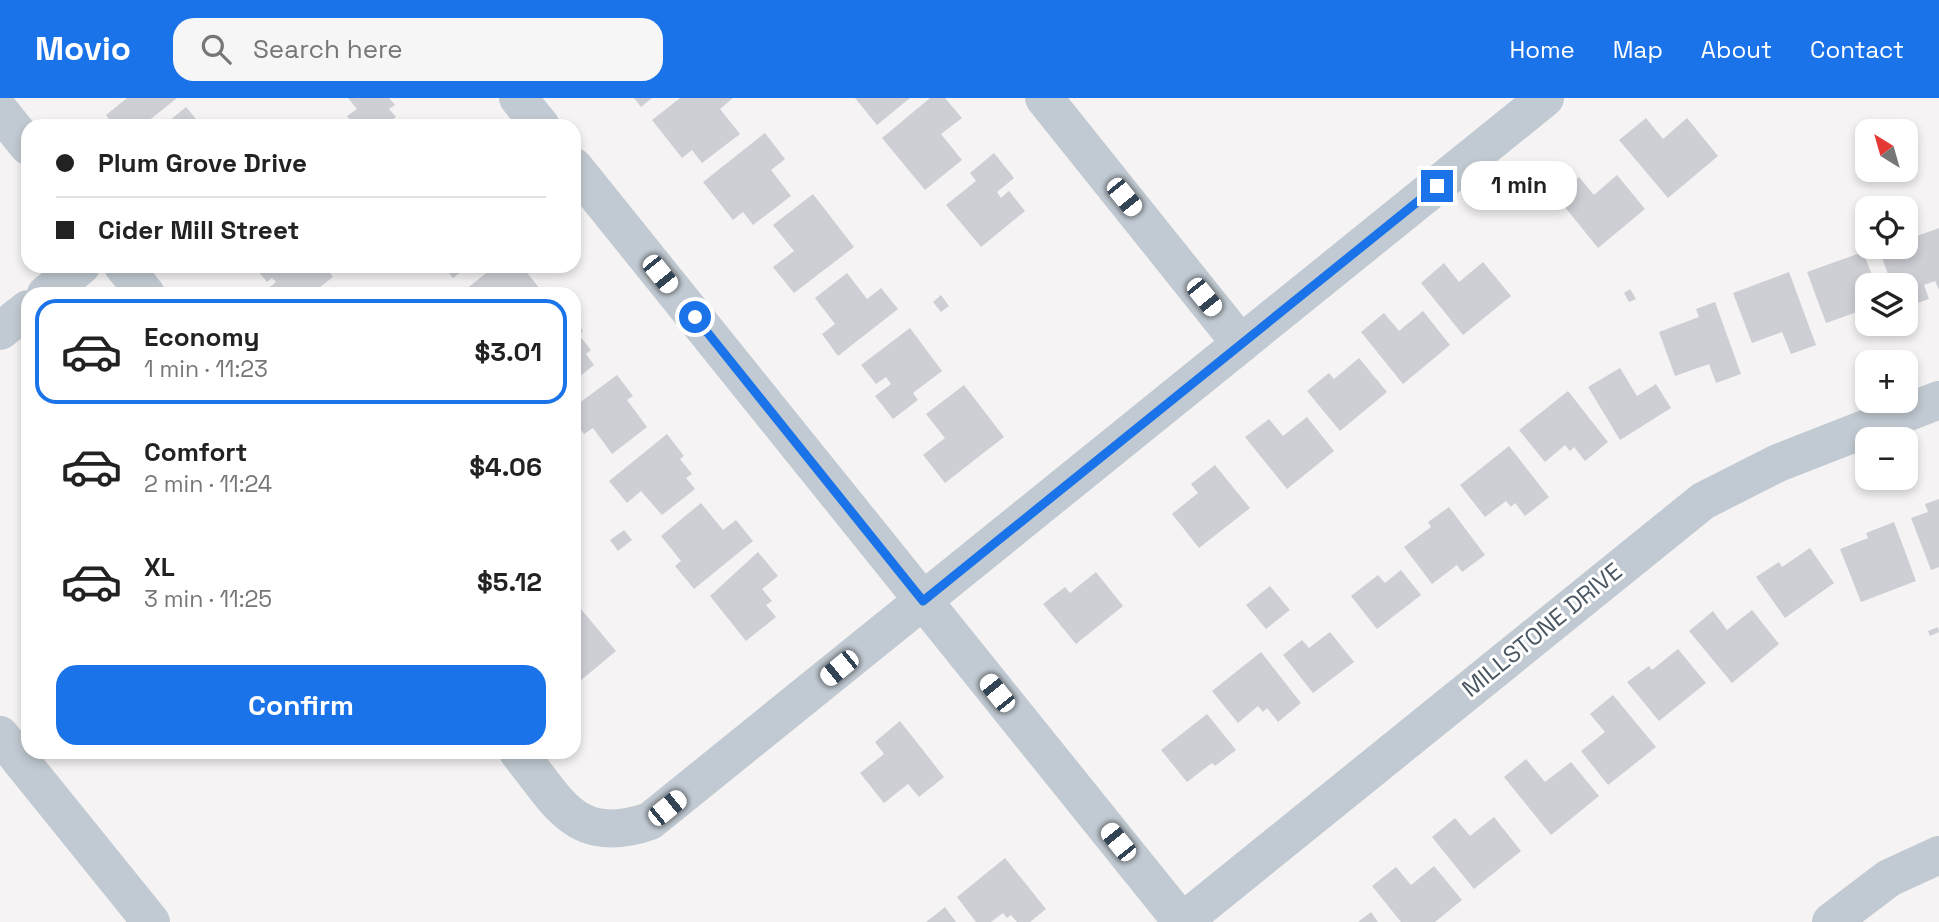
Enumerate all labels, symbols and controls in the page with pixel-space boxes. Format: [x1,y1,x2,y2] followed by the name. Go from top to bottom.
[173,18,663,81] search box
[35,28,131,70] text: Movio
[197,30,235,68] icon: search
[253,32,403,66] text: Search here
[1509,34,1575,65] text: Home
[1613,34,1663,65] text: Map
[1701,34,1772,65] text: About
[1810,34,1904,65] text: Contact
[1855,119,1918,182] north arrow
[1855,119,1918,490] map controls
[98,146,307,180] text: Plum Grove Drive
[1462,162,1577,210] callout: 1 min
[1421,170,1453,202] route end
[1491,170,1547,200] text: 1 min
[1103,174,1146,220] car
[1855,196,1918,259] button: locate
[98,213,299,247] text: Cider Mill Street
[639,251,682,297] car
[1855,273,1918,336] button: layers
[1183,274,1226,320] car
[679,301,711,333] route start
[60,320,123,383] icon: car
[144,320,260,354] text: Economy
[474,335,542,369] text: $3.01
[1855,350,1918,413] button: +
[144,354,268,384] text: 1 min · 11:23
[1855,427,1918,490] button: −
[60,435,123,498] icon: car
[144,435,247,469] text: Comfort
[469,450,542,484] text: $4.06
[144,469,272,499] text: 2 min · 11:24
[60,550,123,613] icon: car
[144,550,175,584] text: XL
[1455,556,1628,704] street label: MILLSTONE DRIVE
[477,565,542,599] text: $5.12
[144,584,272,614] text: 3 min · 11:25
[817,647,862,689] car
[56,665,546,745] button: Confirm
[976,670,1019,716] car
[645,787,690,829] car
[1097,819,1140,865] car

